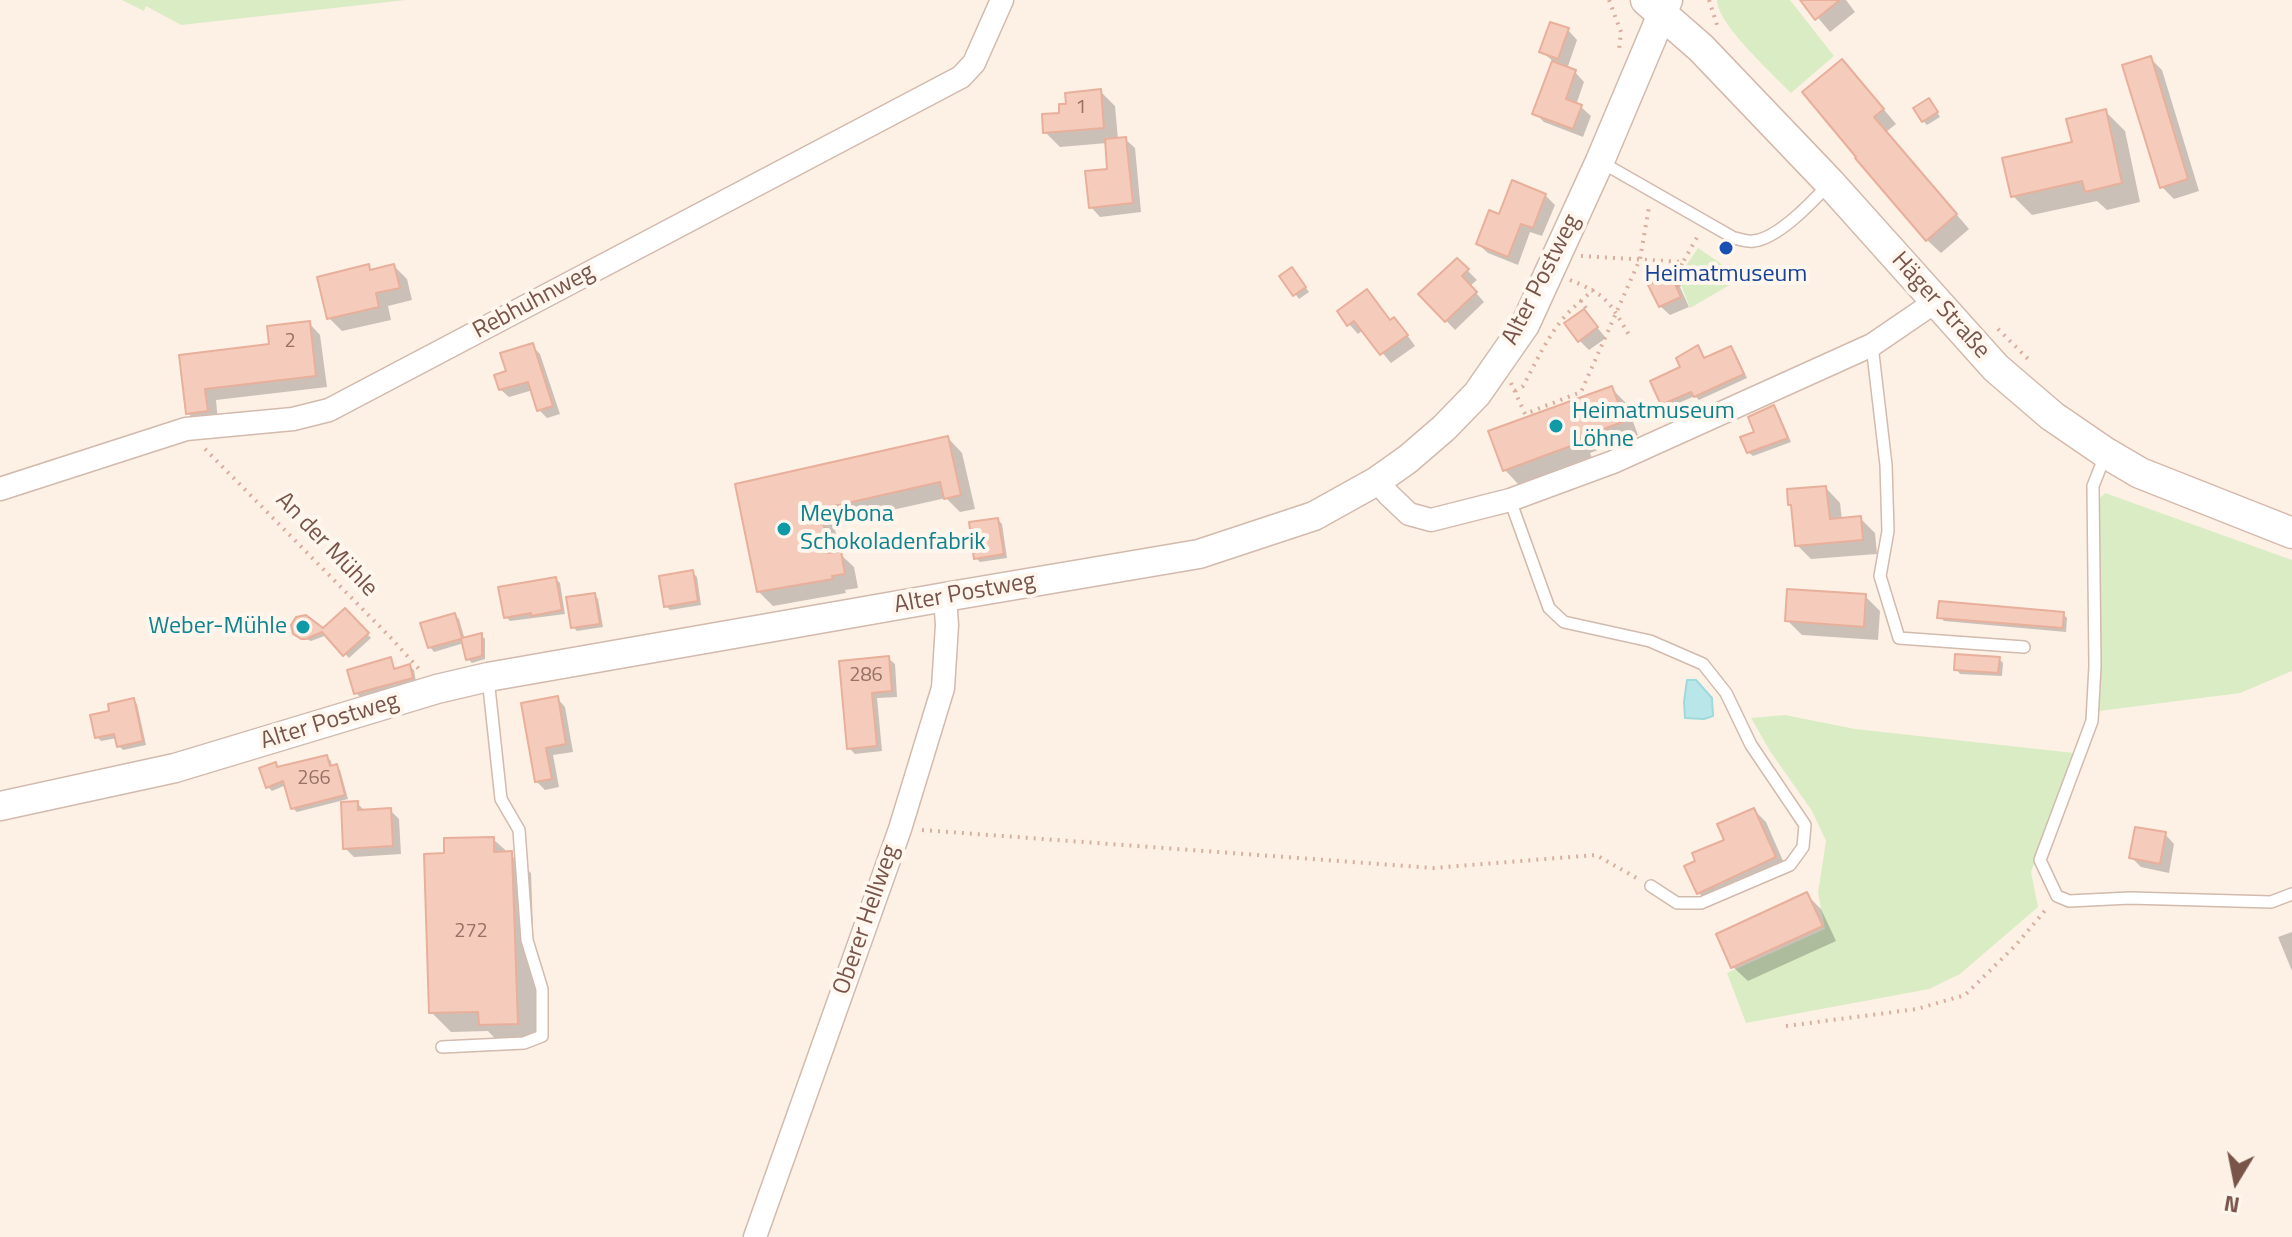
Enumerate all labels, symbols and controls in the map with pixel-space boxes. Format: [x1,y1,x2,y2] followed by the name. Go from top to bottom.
[1075,96,1087,120] house number: 1
[1497,210,1587,350] street label: Alter Postweg
[1717,239,1735,257] marker: Heimatmuseum
[1885,247,1995,365] street label: Häger Straße
[468,258,600,346] street label: Rebhuhnweg
[1645,261,1807,289] place label: Heimatmuseum
[284,330,296,354] house number: 2
[1572,398,1735,454] place label: Heimatmuseum Löhne
[1547,417,1565,435] marker: Heimatmuseum Löhne
[269,487,383,603] street label: An der Mühle
[800,501,986,557] place label: Meybona Schokoladenfabrik
[775,520,793,538] marker: Meybona Schokoladenfabrik
[892,567,1038,621] street label: Alter Postweg
[148,613,287,641] place label: Weber-Mühle
[294,618,312,636] marker: Weber-Mühle
[849,664,883,688] house number: 286
[257,687,403,757] street label: Alter Postweg
[297,767,331,791] house number: 266
[828,841,906,999] street label: Oberer Hellweg
[454,920,488,944] house number: 272
[2196,1141,2276,1221] north arrow
[2221,1187,2242,1223] text: N

